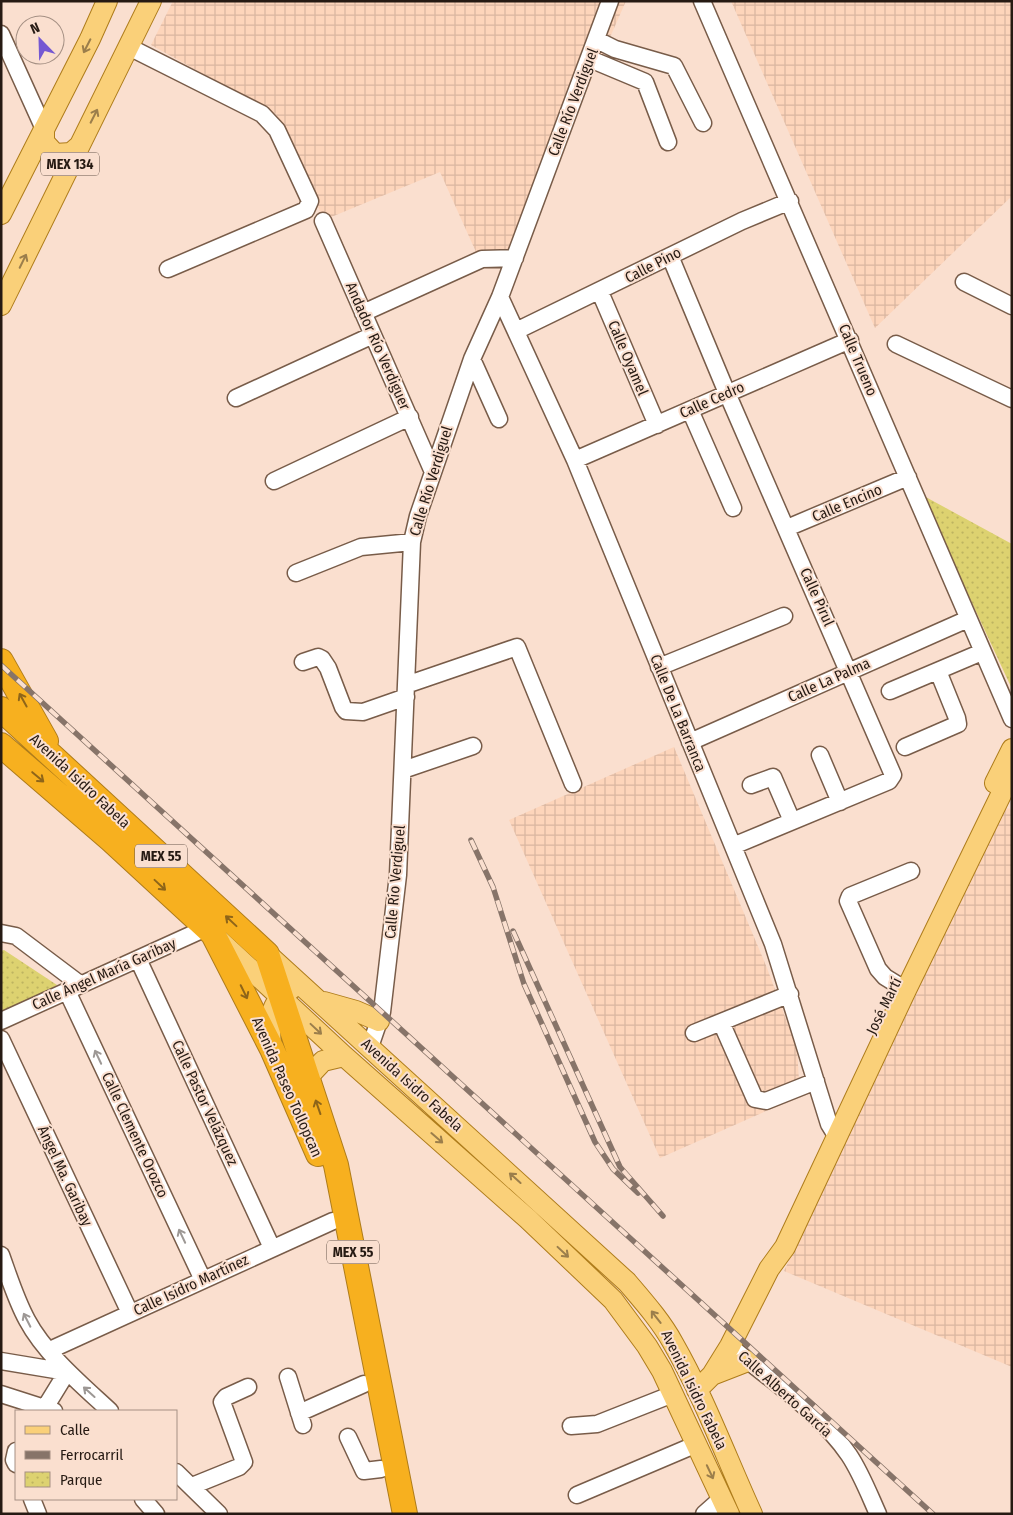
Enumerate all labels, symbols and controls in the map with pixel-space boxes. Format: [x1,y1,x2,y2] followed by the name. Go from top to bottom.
[15,15,65,65] north arrow
[28,19,42,38] text: N
[82,38,91,53] one-way arrow
[544,45,602,159] street label: Calle Río Verdiguel
[89,108,99,123] one-way arrow
[41,152,99,175] road number: MEX 134
[622,243,684,287] street label: Calle Pino
[18,254,28,269] one-way arrow
[342,279,415,413] street label: Andador Río Verdiguer
[604,318,652,398] street label: Calle Oyamel
[835,321,881,399] street label: Calle Trueno
[677,378,747,422] street label: Calle Cedro
[406,424,456,538] street label: Calle Río Verdiguel
[809,480,885,526] street label: Calle Encino
[796,565,838,629] street label: Calle Pirul
[646,652,710,774] street label: Calle De La Barranca
[785,654,873,706] street label: Calle La Palma
[18,693,28,708] one-way arrow
[26,730,134,832] street label: Avenida Isidro Fabela
[32,771,45,783] one-way arrow
[381,824,409,940] street label: Calle Río Verdiguel
[135,844,187,868] road number: MEX 55
[153,879,166,891] one-way arrow
[224,915,237,927] one-way arrow
[29,934,179,1014] street label: Calle Ángel María Garibay
[862,974,906,1037] street label: José Martí
[239,985,249,1000] one-way arrow
[248,1014,326,1160] street label: Avenida Paseo Tollopcan
[309,1023,322,1035] one-way arrow
[357,1035,467,1135] street label: Avenida Isidro Fabela
[168,1037,242,1169] street label: Calle Pastor Velázquez
[93,1050,102,1065] one-way arrow
[98,1069,172,1201] street label: Calle Clemente Orozco
[313,1100,322,1115] one-way arrow
[34,1123,96,1229] street label: Ángel Ma. Garibay
[430,1132,443,1144] one-way arrow
[509,1172,522,1184] one-way arrow
[177,1228,187,1243] one-way arrow
[327,1240,379,1264] road number: MEX 55
[557,1246,570,1258] one-way arrow
[131,1250,251,1320] street label: Calle Isidro Martínez
[650,1311,661,1324] one-way arrow
[22,1312,32,1327] one-way arrow
[657,1327,731,1453] street label: Avenida Isidro Fabela
[734,1347,836,1441] street label: Calle Alberto García
[82,1386,95,1398] one-way arrow
[15,1410,178,1500] legend
[60,1421,90,1439] text: Calle
[60,1446,123,1464] text: Ferrocarril
[706,1464,715,1479] one-way arrow
[60,1471,103,1489] text: Parque

